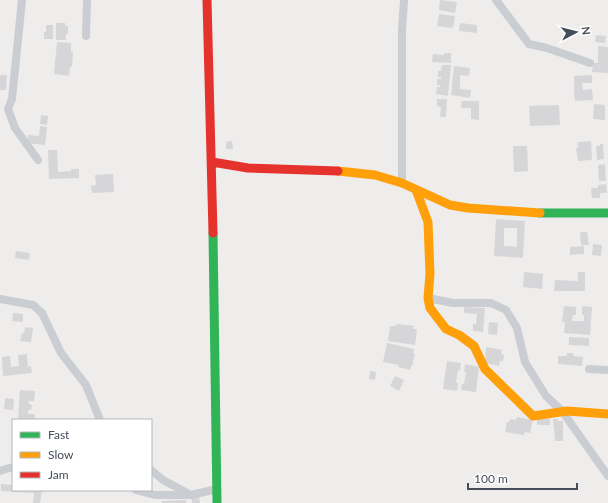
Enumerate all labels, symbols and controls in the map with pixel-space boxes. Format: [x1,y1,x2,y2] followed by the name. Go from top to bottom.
[556,12,596,52] north arrow
[579,26,593,36] text: N
[12,419,152,491] legend
[48,427,70,442] text: Fast
[48,447,74,462] text: Slow
[468,465,577,491] scale bar
[48,467,69,482] text: Jam
[474,471,508,486] text: 100 m

